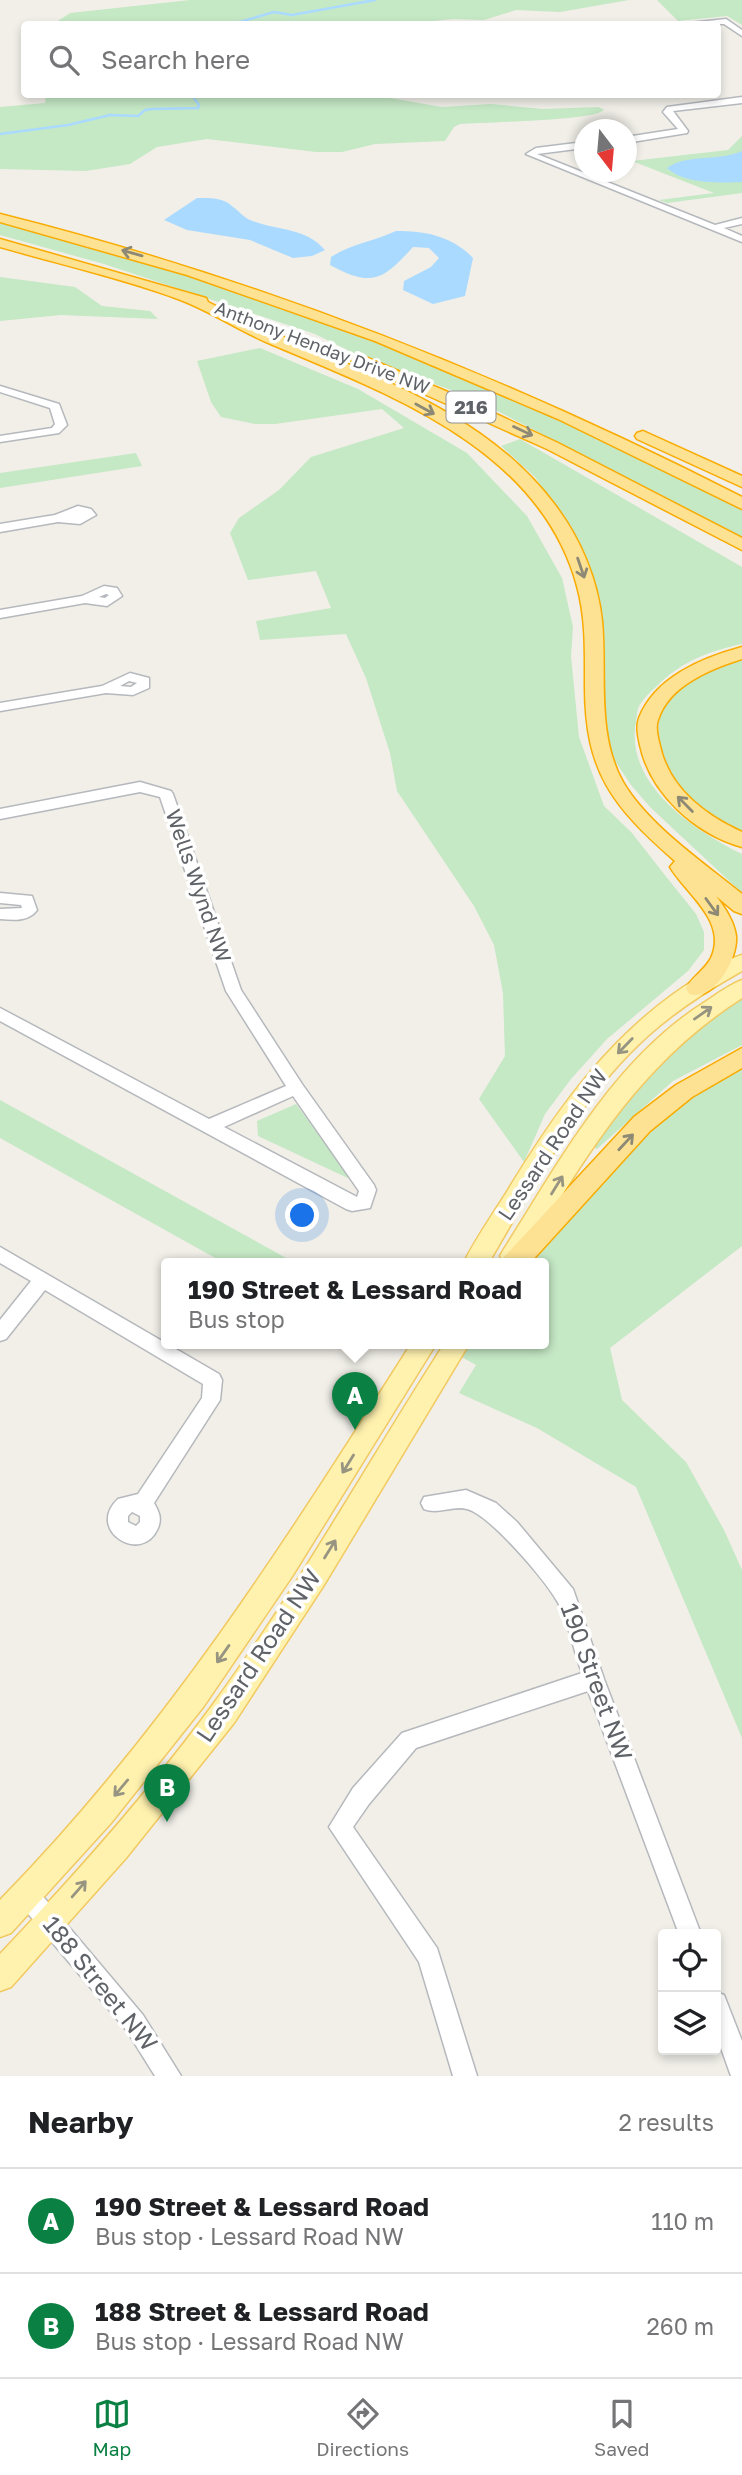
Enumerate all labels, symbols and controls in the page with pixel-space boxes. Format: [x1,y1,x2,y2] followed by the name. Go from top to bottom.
[21,21,721,98] search box
[45,41,83,79] icon: search
[101,44,250,75] text: Search here
[574,119,637,182] north arrow
[121,246,143,259] one-way arrow
[212,296,433,398] street label: Anthony Henday Drive NW
[447,392,496,422] road number: 216
[415,402,435,416] one-way arrow
[512,424,533,438] one-way arrow
[575,557,588,579] one-way arrow
[677,795,694,812] one-way arrow
[161,806,237,966] street label: Wells Wynd NW
[704,897,719,916] one-way arrow
[692,1006,712,1020] one-way arrow
[616,1037,633,1054] one-way arrow
[492,1064,612,1225] street label: Lessard Road NW
[617,1134,634,1151] one-way arrow
[550,1176,564,1196] one-way arrow
[285,1198,319,1232] your location
[161,1258,549,1349] popup
[188,1274,522,1305] text: 190 Street & Lessard Road
[188,1305,285,1333] text: Bus stop
[332,1372,378,1430] pin: A
[341,1454,355,1474] one-way arrow
[324,1540,338,1560] one-way arrow
[189,1563,326,1747] street label: Lessard Road NW
[556,1599,639,1764] street label: 190 Street NW
[216,1644,230,1663] one-way arrow
[144,1764,190,1822] pin: B
[113,1778,129,1796] one-way arrow
[71,1880,87,1898] one-way arrow
[38,1910,164,2056] street label: 188 Street NW
[658,1929,721,2055] map controls
[658,1929,721,1992] button: locate
[658,1992,721,2055] button: layers
[28,2104,133,2140] text: Nearby
[618,2108,714,2136] text: 2 results
[95,2191,429,2222] text: 190 Street & Lessard Road
[43,2207,59,2235] text: A
[651,2207,714,2235] text: 110 m
[95,2222,404,2250] text: Bus stop · Lessard Road NW
[95,2296,429,2327] text: 188 Street & Lessard Road
[43,2312,59,2340] text: B
[646,2312,714,2340] text: 260 m
[95,2327,404,2355] text: Bus stop · Lessard Road NW
[92,2395,131,2460] tab: Map
[316,2395,409,2460] tab: Directions
[594,2395,650,2460] tab: Saved

